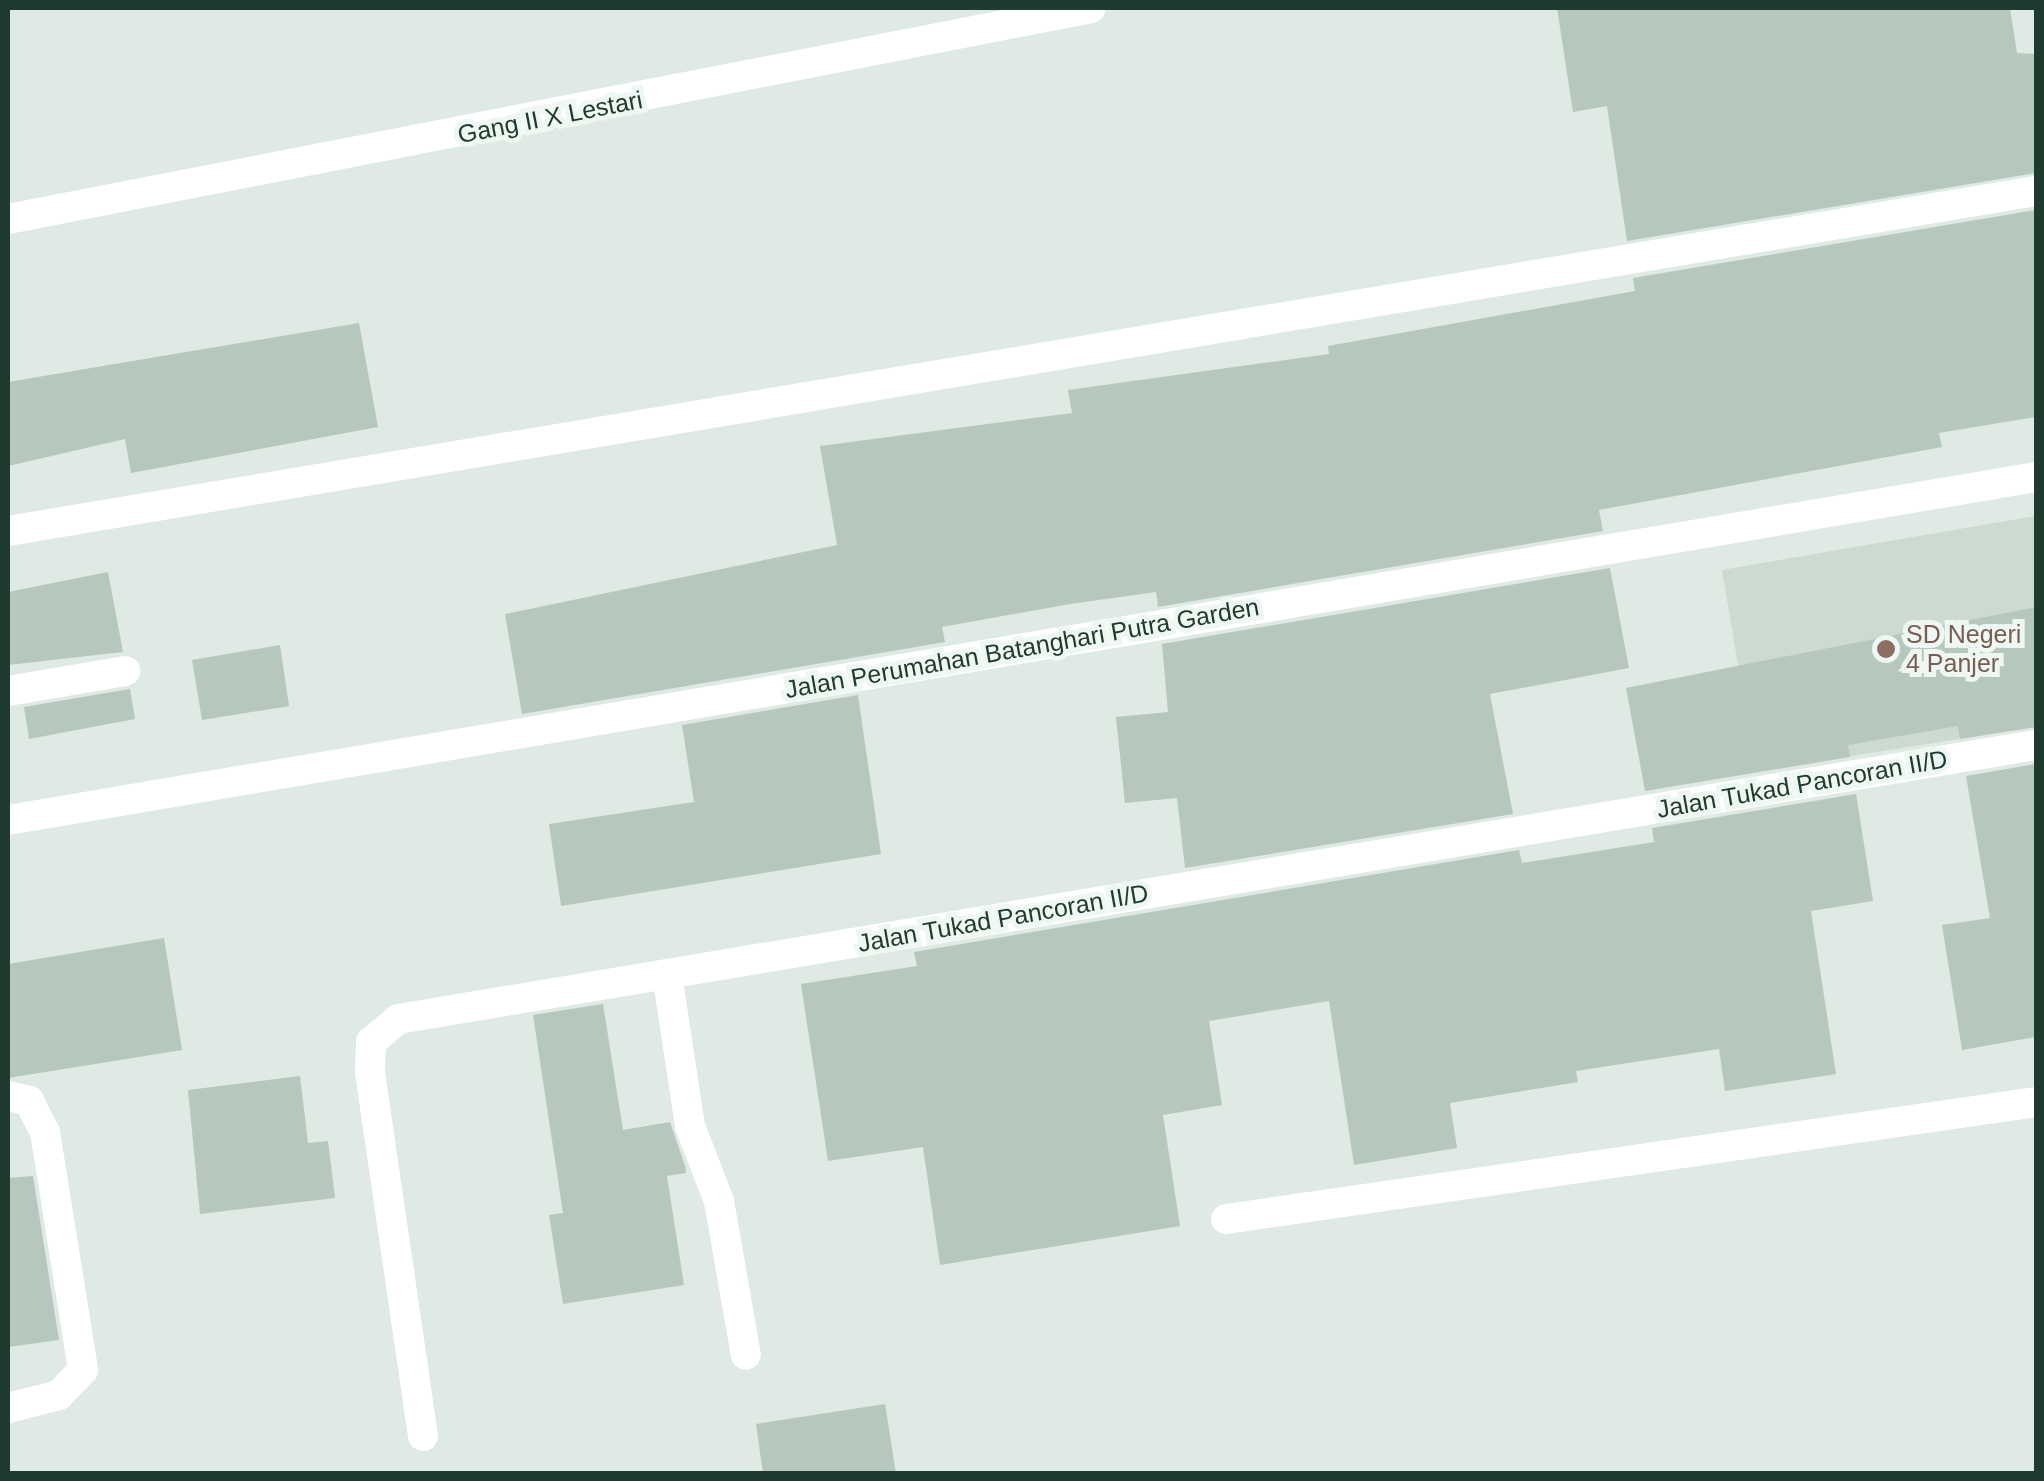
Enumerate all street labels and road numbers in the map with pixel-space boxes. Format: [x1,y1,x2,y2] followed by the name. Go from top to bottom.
[455,84,645,150] street label: Gang II X Lestari
[783,591,1261,705] street label: Jalan Perumahan Batanghari Putra Garden
[1654,744,1950,824] street label: Jalan Tukad Pancoran II/D
[855,878,1151,958] street label: Jalan Tukad Pancoran II/D

